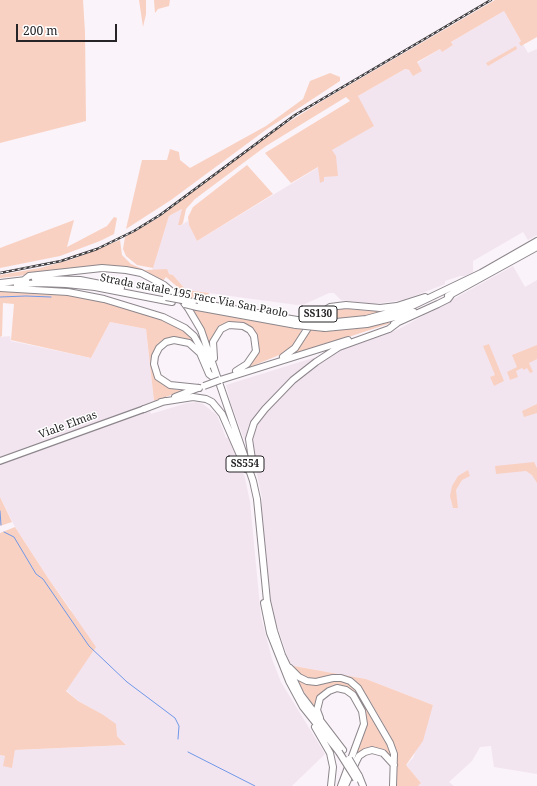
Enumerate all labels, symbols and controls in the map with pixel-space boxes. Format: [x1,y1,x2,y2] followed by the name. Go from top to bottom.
[18,16,119,42] scale bar
[23,22,58,39] text: 200 m
[99,271,289,321] street label: Strada statale 195 racc Via San Paolo
[299,306,337,322] road number: SS130
[37,408,99,442] street label: Viale Elmas
[226,456,264,472] road number: SS554

